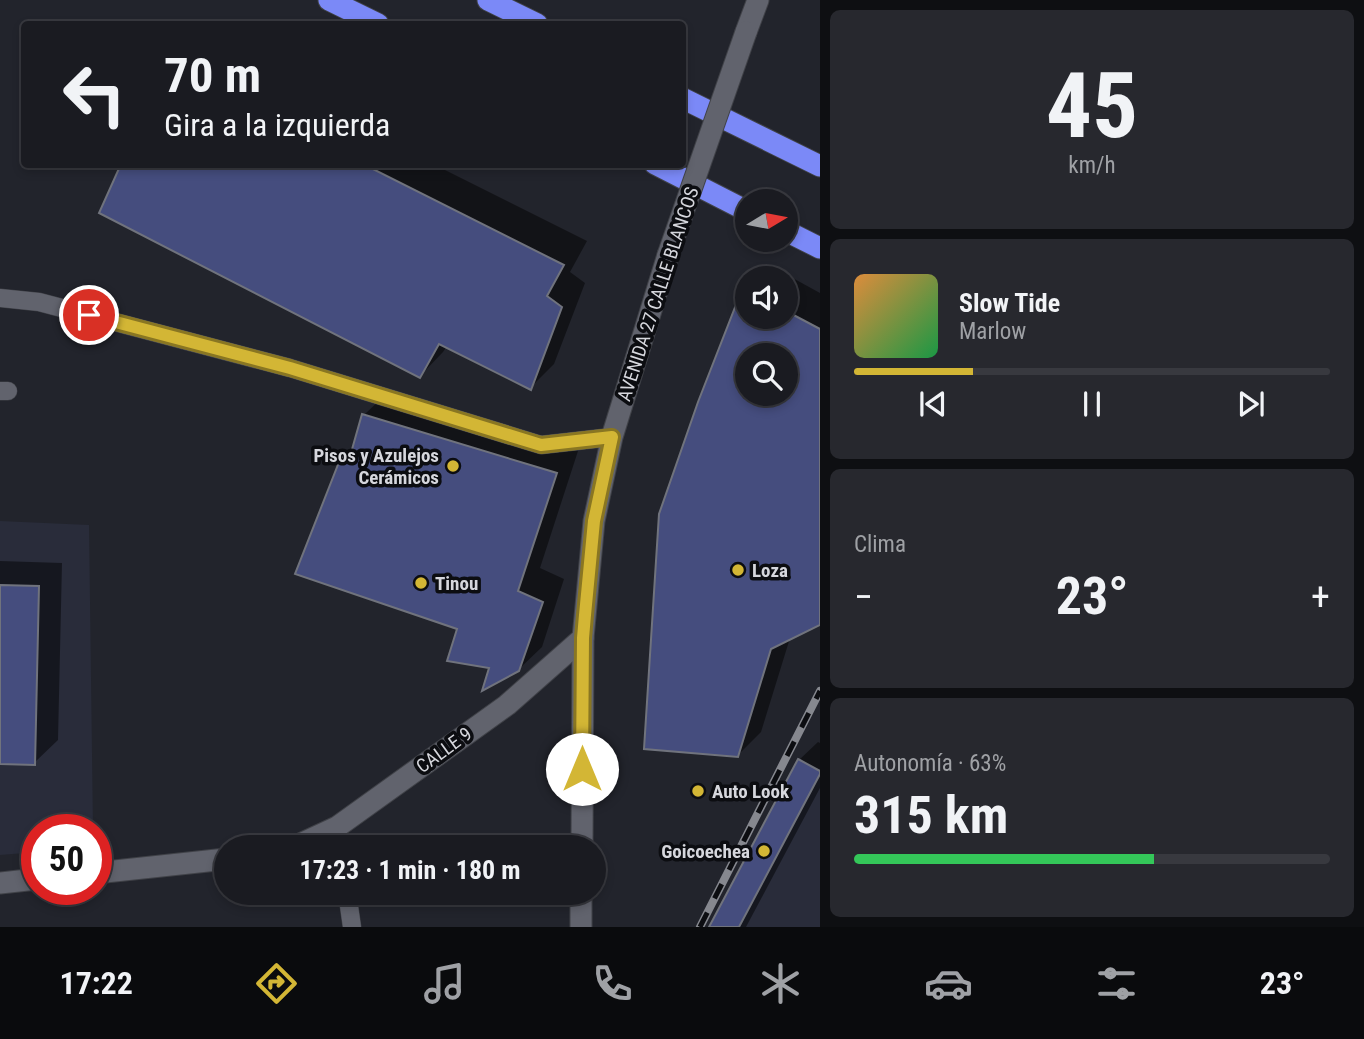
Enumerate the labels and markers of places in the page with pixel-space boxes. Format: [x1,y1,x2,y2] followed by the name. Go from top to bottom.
[59,285,119,345] pin
[313,444,439,489] place label: Pisos y Azulejos Cerámicos
[445,458,461,474] marker: Pisos y Azulejos Cerámicos
[752,559,788,582] place label: Loza
[730,562,746,578] marker: Loza
[435,572,478,595] place label: Tinou
[413,575,429,591] marker: Tinou
[712,780,790,803] place label: Auto Look
[690,783,706,799] marker: Auto Look
[661,840,750,863] place label: Goicoechea
[756,843,772,859] marker: Goicoechea

